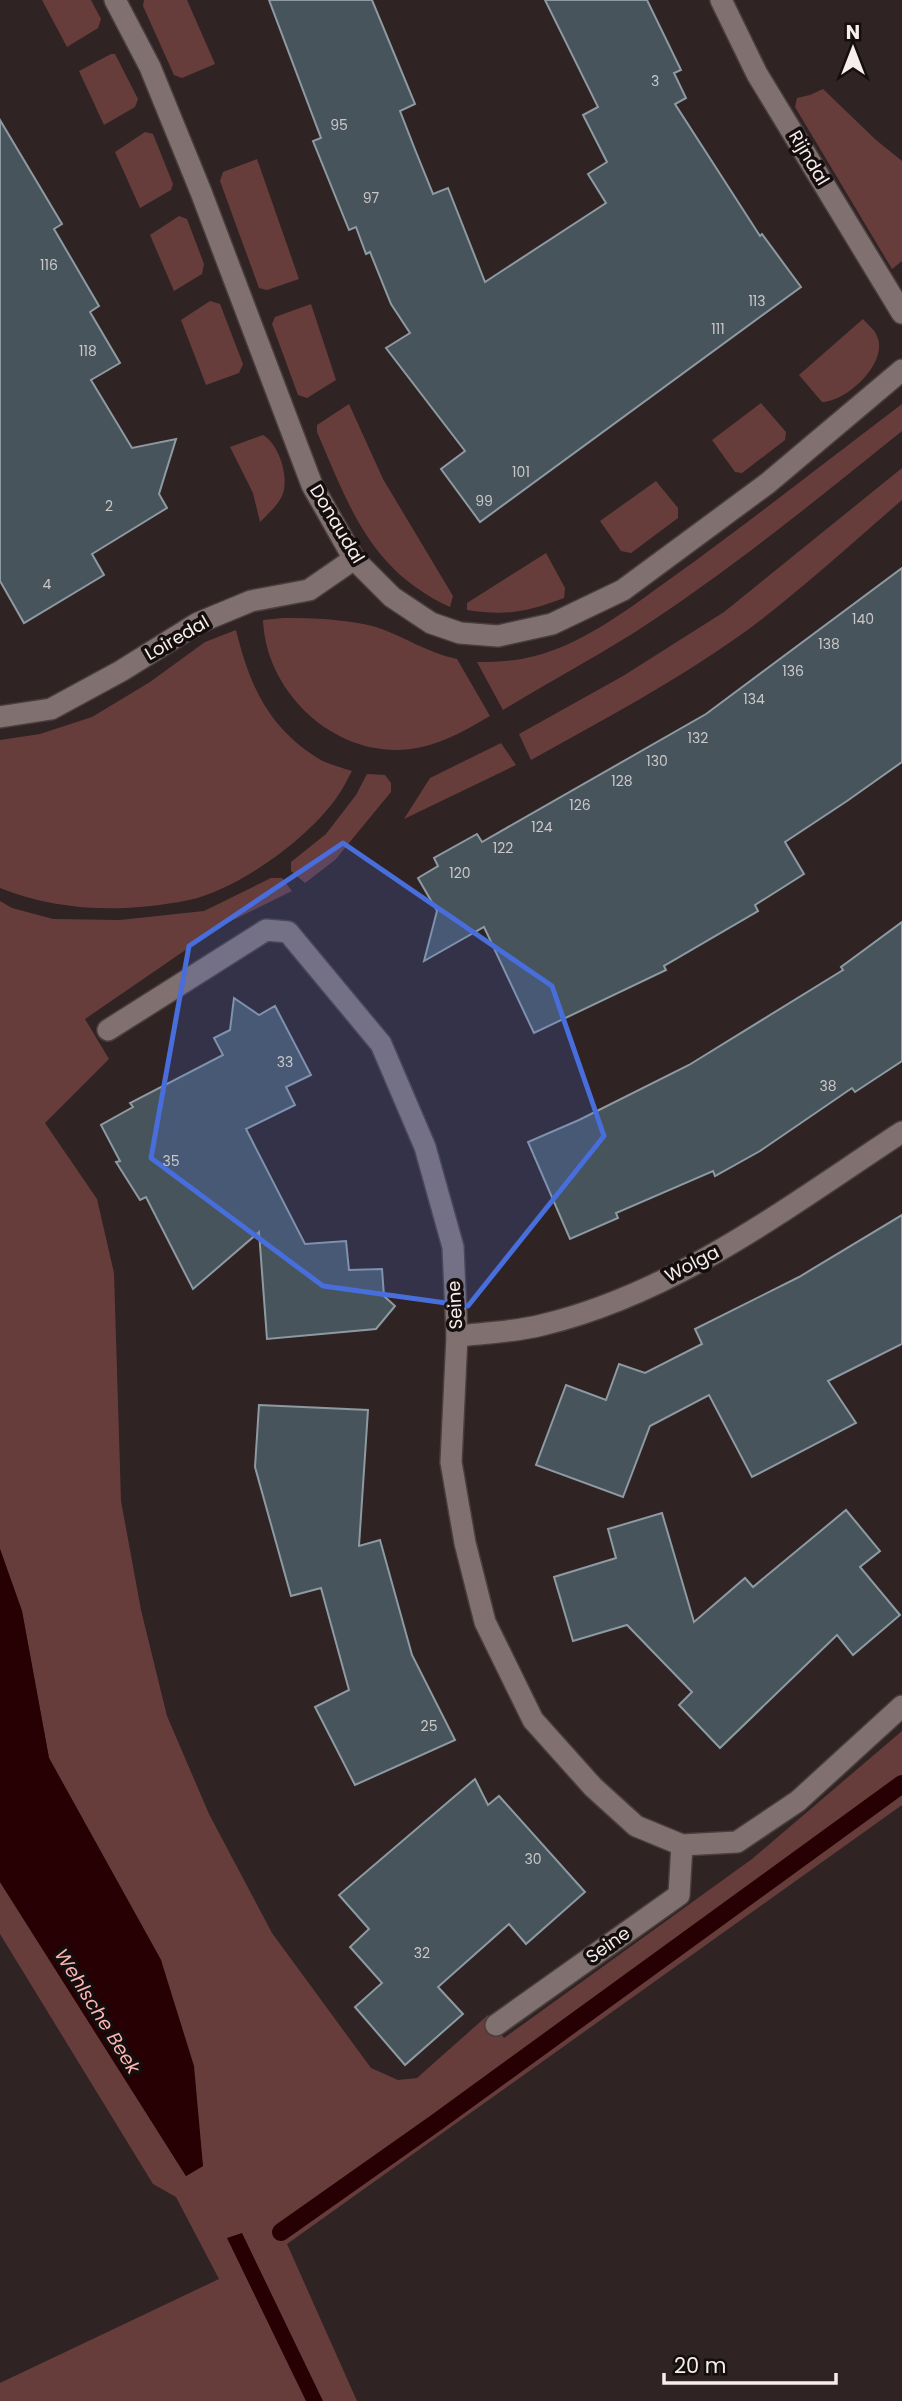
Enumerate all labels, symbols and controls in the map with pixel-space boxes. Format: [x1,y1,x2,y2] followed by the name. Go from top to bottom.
[818,14,888,84] north arrow
[846,19,860,46] text: N
[651,71,659,91] house number: 3
[330,115,348,135] house number: 95
[783,126,836,190] street label: Rijndal
[363,188,380,208] house number: 97
[40,255,58,275] house number: 116
[748,291,766,311] house number: 113
[711,319,725,339] house number: 111
[79,341,97,361] house number: 118
[512,462,530,482] house number: 101
[304,479,371,568] street label: Donaudal
[475,491,493,511] house number: 99
[105,496,113,516] house number: 2
[43,574,52,594] house number: 4
[140,609,213,666] street label: Loiredal
[852,609,874,629] house number: 140
[818,634,840,654] house number: 138
[782,661,804,681] house number: 136
[743,689,765,709] house number: 134
[688,728,708,748] house number: 132
[646,751,668,771] house number: 130
[611,771,633,791] house number: 128
[569,795,591,815] house number: 126
[531,817,553,837] house number: 124
[493,838,513,858] house number: 122
[449,863,471,883] house number: 120
[277,1052,293,1072] house number: 33
[819,1076,837,1096] house number: 38
[162,1151,180,1171] house number: 35
[660,1239,723,1288] street label: Wolga
[441,1280,468,1330] street label: Seine
[421,1716,437,1736] house number: 25
[524,1849,542,1869] house number: 30
[581,1920,635,1969] street label: Seine
[48,1943,148,2080] water label: Wehlsche Beek
[414,1943,430,1963] house number: 32
[664,2342,836,2386] scale bar
[674,2351,727,2380] text: 20 m

